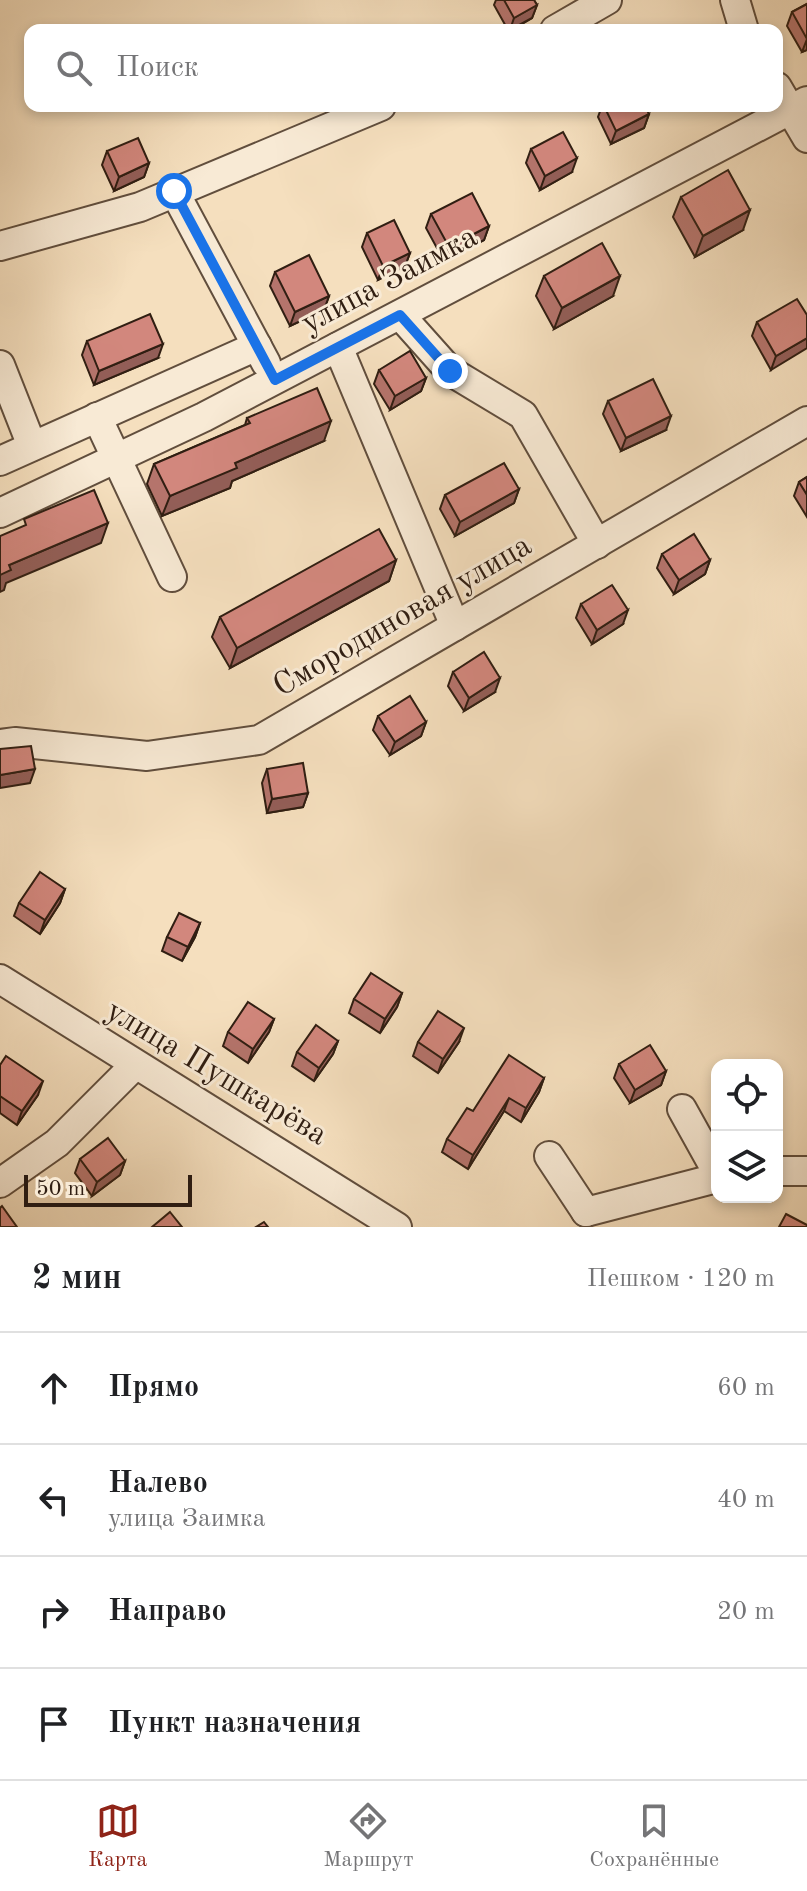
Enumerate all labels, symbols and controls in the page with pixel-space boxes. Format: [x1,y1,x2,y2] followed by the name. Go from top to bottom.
[24,24,783,112] search box
[52,46,96,90] icon: search
[116,53,199,83] text: Поиск
[156,173,192,209] route start
[297,221,483,341] street label: улица Заимка
[432,353,468,389] route end
[268,530,538,704] street label: Смородиновая улица
[100,995,332,1153] street label: улица Пушкарёва
[711,1059,783,1203] map controls
[711,1059,783,1131] button: locate
[711,1131,783,1203] button: layers
[24,1171,192,1207] scale bar
[36,1178,85,1200] text: 50 m
[32,1262,122,1296] text: 2 мин
[587,1266,775,1292] text: Пешком · 120 m
[32,1366,76,1410] icon: ahead
[108,1373,199,1403] text: Прямо
[717,1375,775,1401] text: 60 m
[108,1469,208,1499] text: Налево
[32,1478,76,1522] icon: left
[717,1487,775,1513] text: 40 m
[108,1506,266,1532] text: улица Заимка
[32,1590,76,1634] icon: right
[108,1597,227,1627] text: Направо
[717,1599,775,1625] text: 20 m
[32,1702,76,1746] icon: arrive
[108,1709,361,1739] text: Пункт назначения
[88,1799,147,1874] tab: Карта
[323,1799,414,1874] tab: Маршрут
[589,1799,719,1874] tab: Сохранённые

